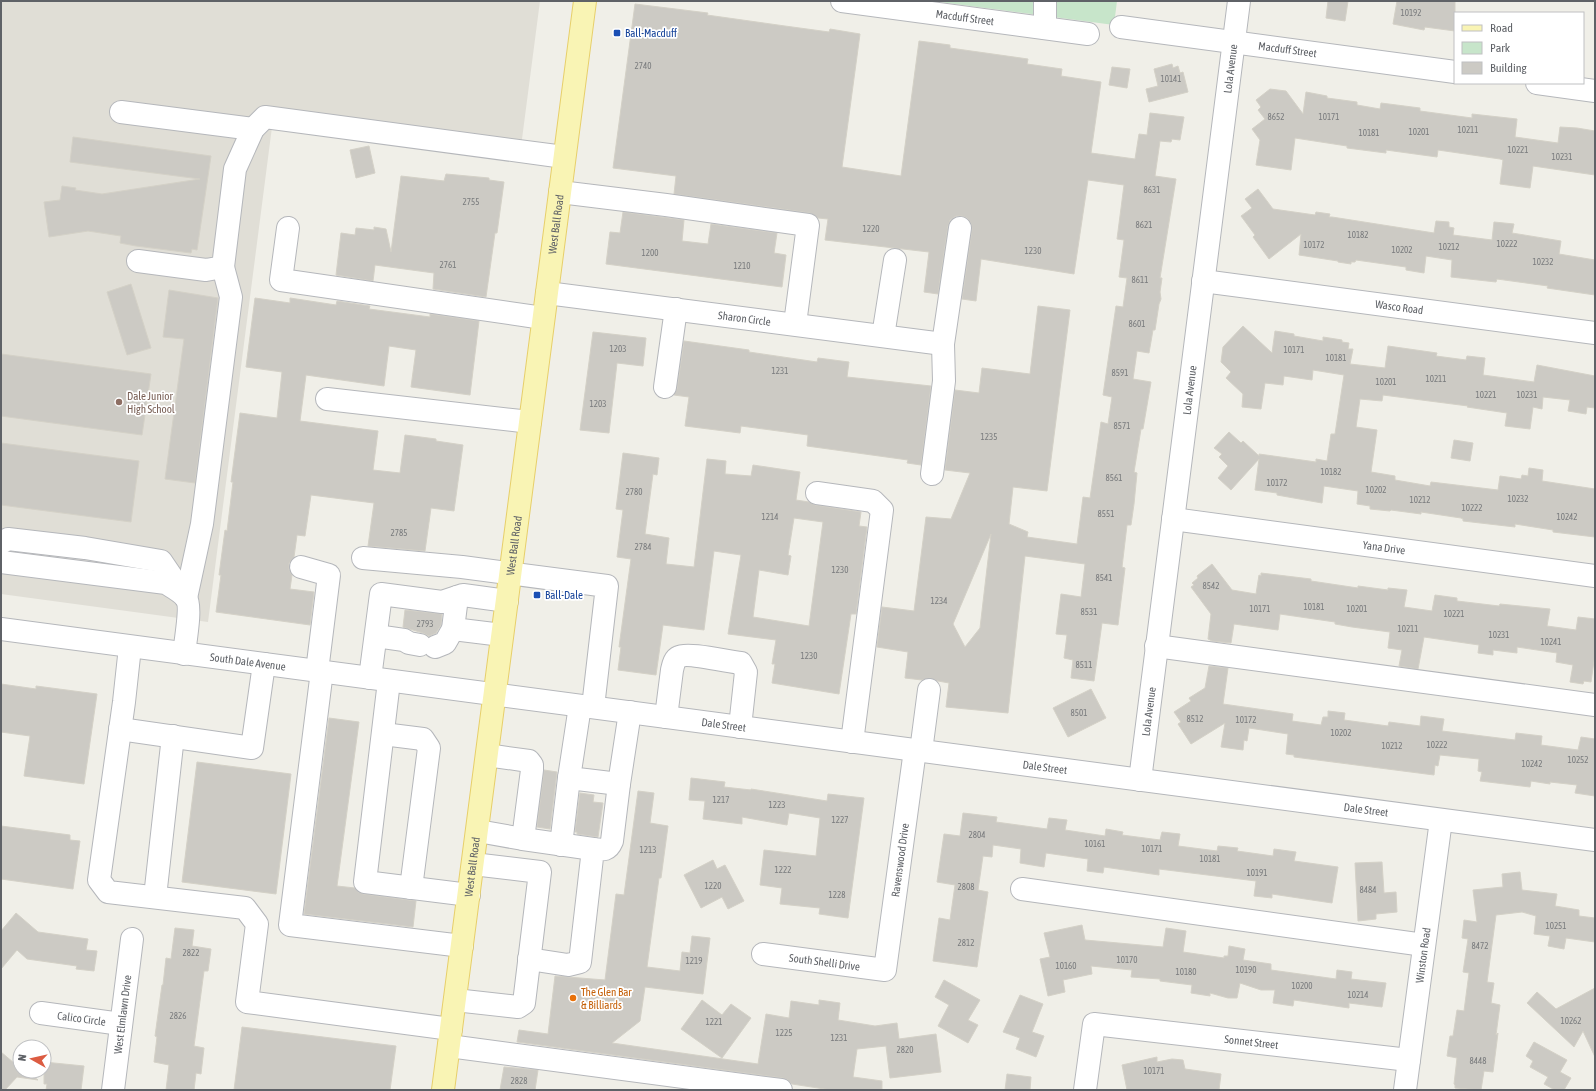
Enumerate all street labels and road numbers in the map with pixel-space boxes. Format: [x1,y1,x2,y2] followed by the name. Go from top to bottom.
[935,8,995,27] street label: Macduff Street
[1258,40,1317,59] street label: Macduff Street
[1221,43,1239,94] street label: Lola Avenue
[546,194,566,255] street label: West Ball Road
[1374,298,1424,316] street label: Wasco Road
[717,309,771,328] street label: Sharon Circle
[1180,365,1199,415] street label: Lola Avenue
[504,515,524,576] street label: West Ball Road
[1362,539,1406,556] street label: Yana Drive
[209,651,286,673] street label: South Dale Avenue
[1140,686,1158,737] street label: Lola Avenue
[701,716,747,734] street label: Dale Street
[1022,758,1068,776] street label: Dale Street
[1343,801,1389,819] street label: Dale Street
[889,822,911,898] street label: Ravenswood Drive
[462,836,482,897] street label: West Ball Road
[1413,927,1433,984] street label: Winston Road
[788,951,861,973] street label: South Shelli Drive
[112,974,133,1055] street label: West Elmlawn Drive
[57,1009,107,1028] street label: Calico Circle
[1224,1033,1279,1051] street label: Sonnet Street

